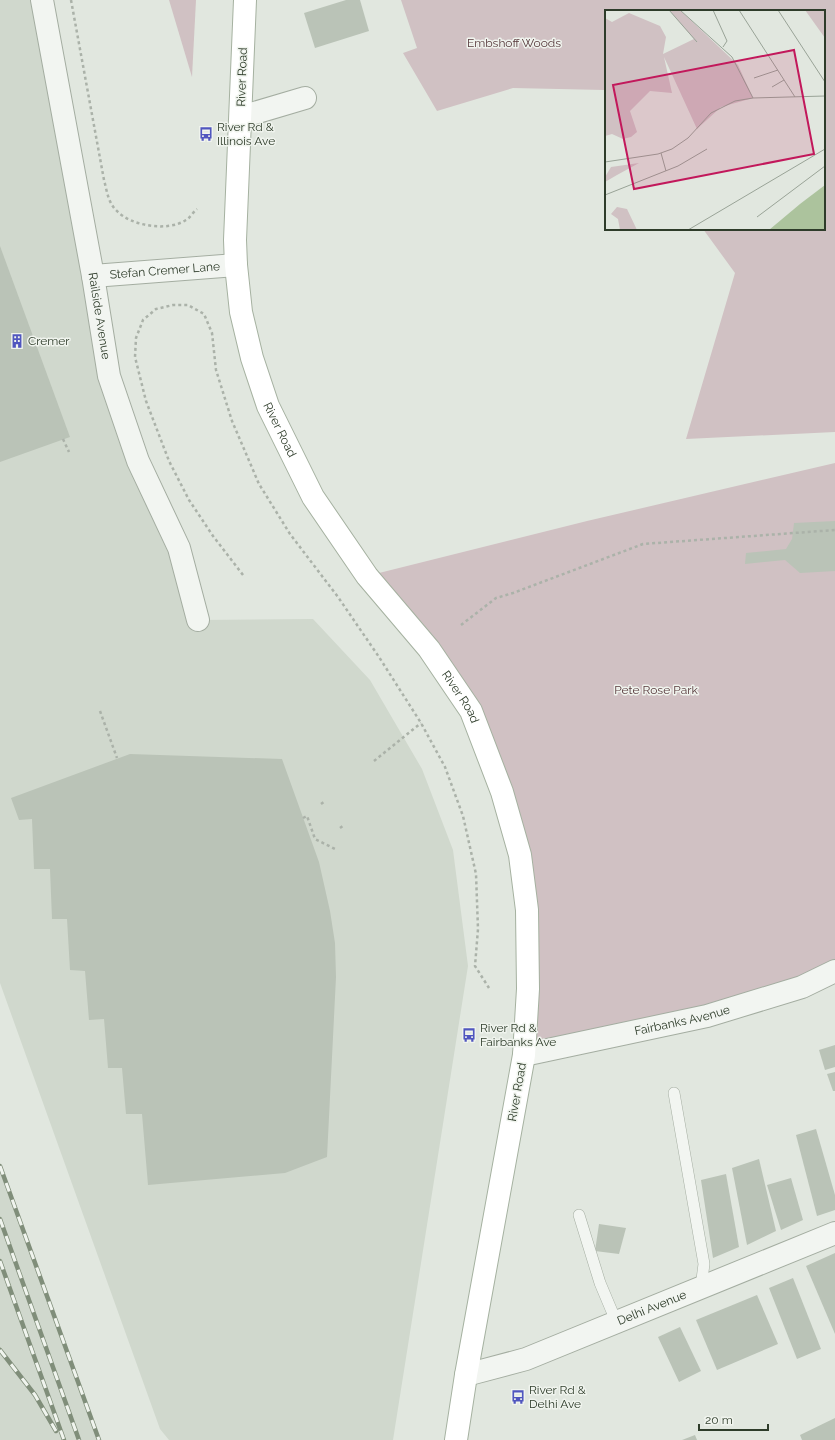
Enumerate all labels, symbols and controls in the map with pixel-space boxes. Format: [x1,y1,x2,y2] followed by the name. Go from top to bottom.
[605,10,825,230] inset map
[467,36,561,50] park label: Embshoff Woods
[234,47,250,107] street label: River Road
[217,120,275,148] place label: River Rd & Illinois Ave
[198,126,214,142] bus stop icon: River Rd & Illinois Ave
[109,259,220,282] street label: Stefan Cremer Lane
[86,271,113,360] street label: Railside Avenue
[9,333,25,349] building icon: Cremer
[28,334,70,348] place label: Cremer
[260,400,299,460] street label: River Road
[439,668,482,725] street label: River Road
[614,683,698,697] park label: Pete Rose Park
[633,1002,732,1038] street label: Fairbanks Avenue
[480,1021,556,1049] place label: River Rd & Fairbanks Ave
[461,1027,477,1043] bus stop icon: River Rd & Fairbanks Ave
[505,1062,529,1122] street label: River Road
[615,1287,688,1328] street label: Delhi Avenue
[529,1383,586,1411] place label: River Rd & Delhi Ave
[510,1389,526,1405] bus stop icon: River Rd & Delhi Ave
[699,1406,768,1432] scale bar
[705,1413,733,1427] text: 20 m

